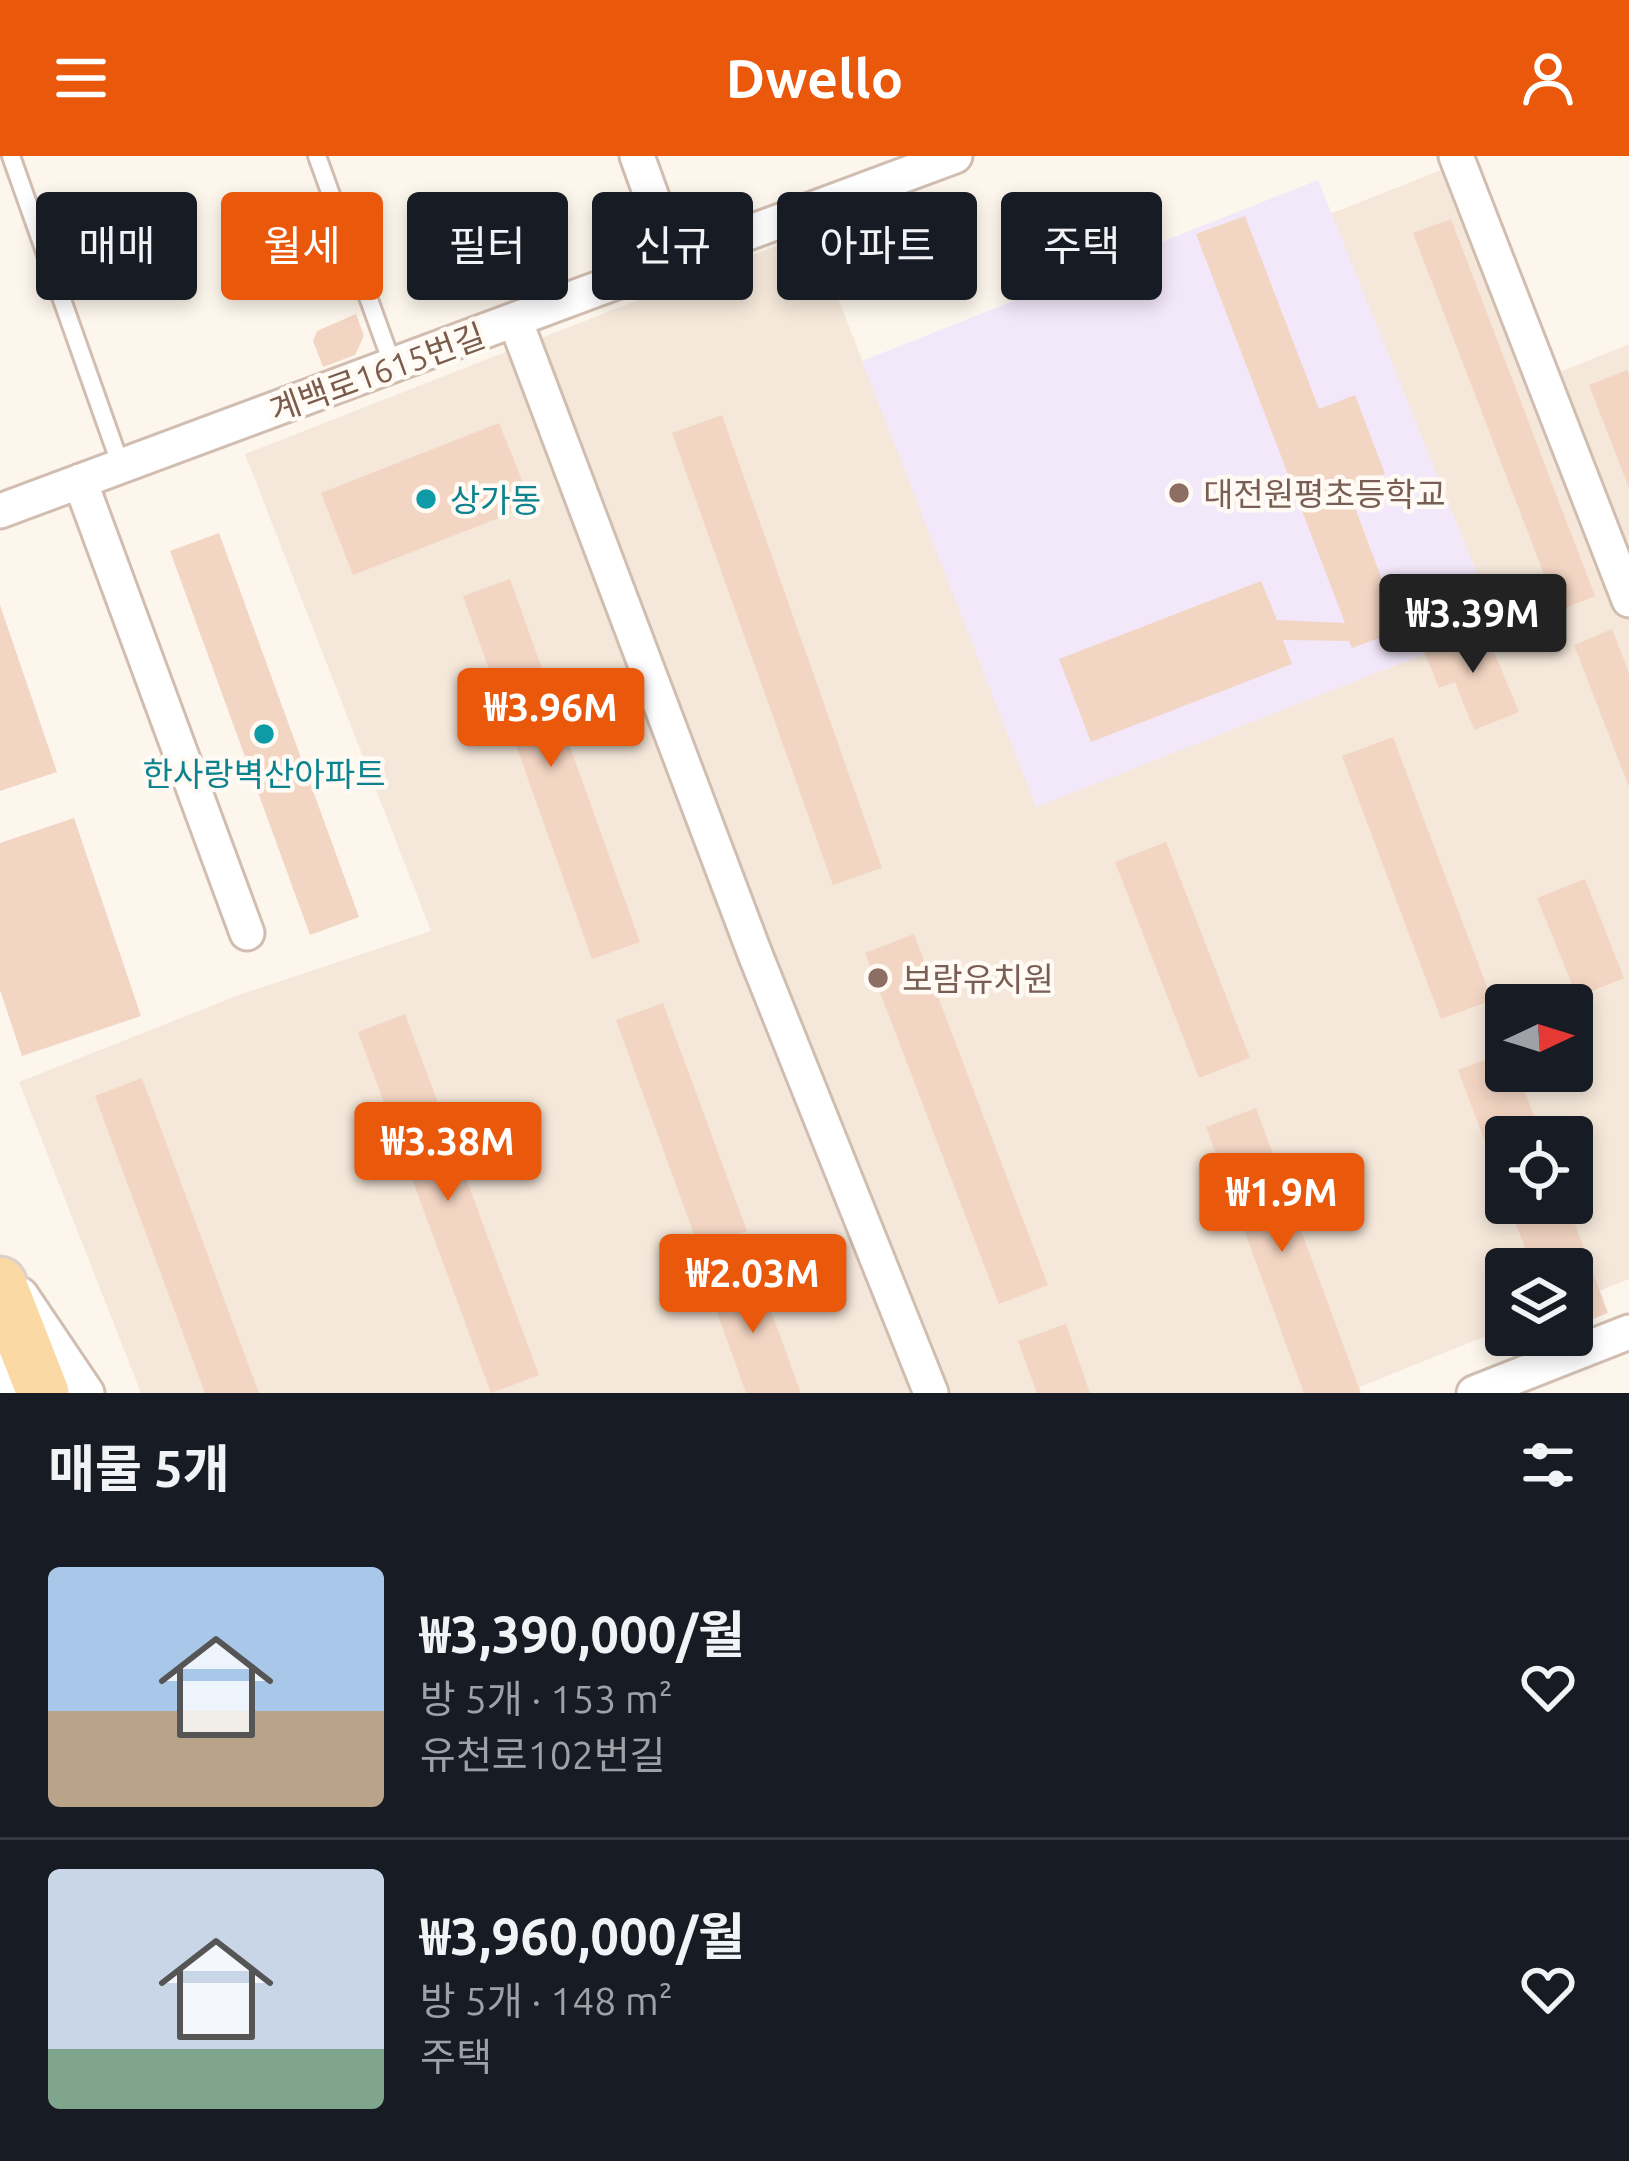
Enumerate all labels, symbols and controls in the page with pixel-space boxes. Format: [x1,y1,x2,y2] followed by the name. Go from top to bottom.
[48,45,114,111] icon: menu
[1515,45,1581,111] icon: person
[726,48,903,108] text: Dwello
[36,192,197,300] chip: 매매
[221,192,383,300] chip: 월세
[407,192,568,300] chip: 필터
[592,192,753,300] chip: 신규
[777,192,977,300] chip: 아파트
[1001,192,1162,300] chip: 주택
[264,316,490,428] street label: 계백로1615번길
[1203,475,1446,512] place label: 대전원평초등학교
[1166,480,1192,506] marker: 대전원평초등학교
[450,481,541,518] place label: 상가동
[413,486,439,512] marker: 상가동
[1375,574,1571,676] pin: ₩3.39M
[1406,591,1540,634] text: ₩3.39M
[453,668,649,770] pin: ₩3.96M
[484,685,618,728] text: ₩3.96M
[251,721,277,747] marker: 한사랑벽산아파트
[143,755,385,792] place label: 한사랑벽산아파트
[902,960,1054,997] place label: 보람유치원
[865,965,891,991] marker: 보람유치원
[1485,984,1593,1092] north arrow
[1485,984,1593,1356] map controls
[350,1102,546,1204] pin: ₩3.38M
[1485,1116,1593,1224] button: locate
[381,1119,515,1162] text: ₩3.38M
[1198,1153,1366,1255] pin: ₩1.9M
[1226,1170,1338,1213] text: ₩1.9M
[655,1234,851,1336] pin: ₩2.03M
[1485,1248,1593,1356] button: layers
[686,1251,820,1294] text: ₩2.03M
[1515,1432,1581,1498] icon: filters
[48,1439,230,1497] text: 매물 5개
[420,1605,745,1663] text: ₩3,390,000/월
[144,1615,288,1759] icon: home
[1515,1654,1581,1720] icon: heart
[420,1677,673,1720] text: 방 5개 · 153 m²
[420,1733,665,1776] text: 유천로102번길
[420,1907,745,1965] text: ₩3,960,000/월
[144,1917,288,2061] icon: home
[1515,1956,1581,2022] icon: heart
[420,1979,673,2022] text: 방 5개 · 148 m²
[420,2035,492,2078] text: 주택

